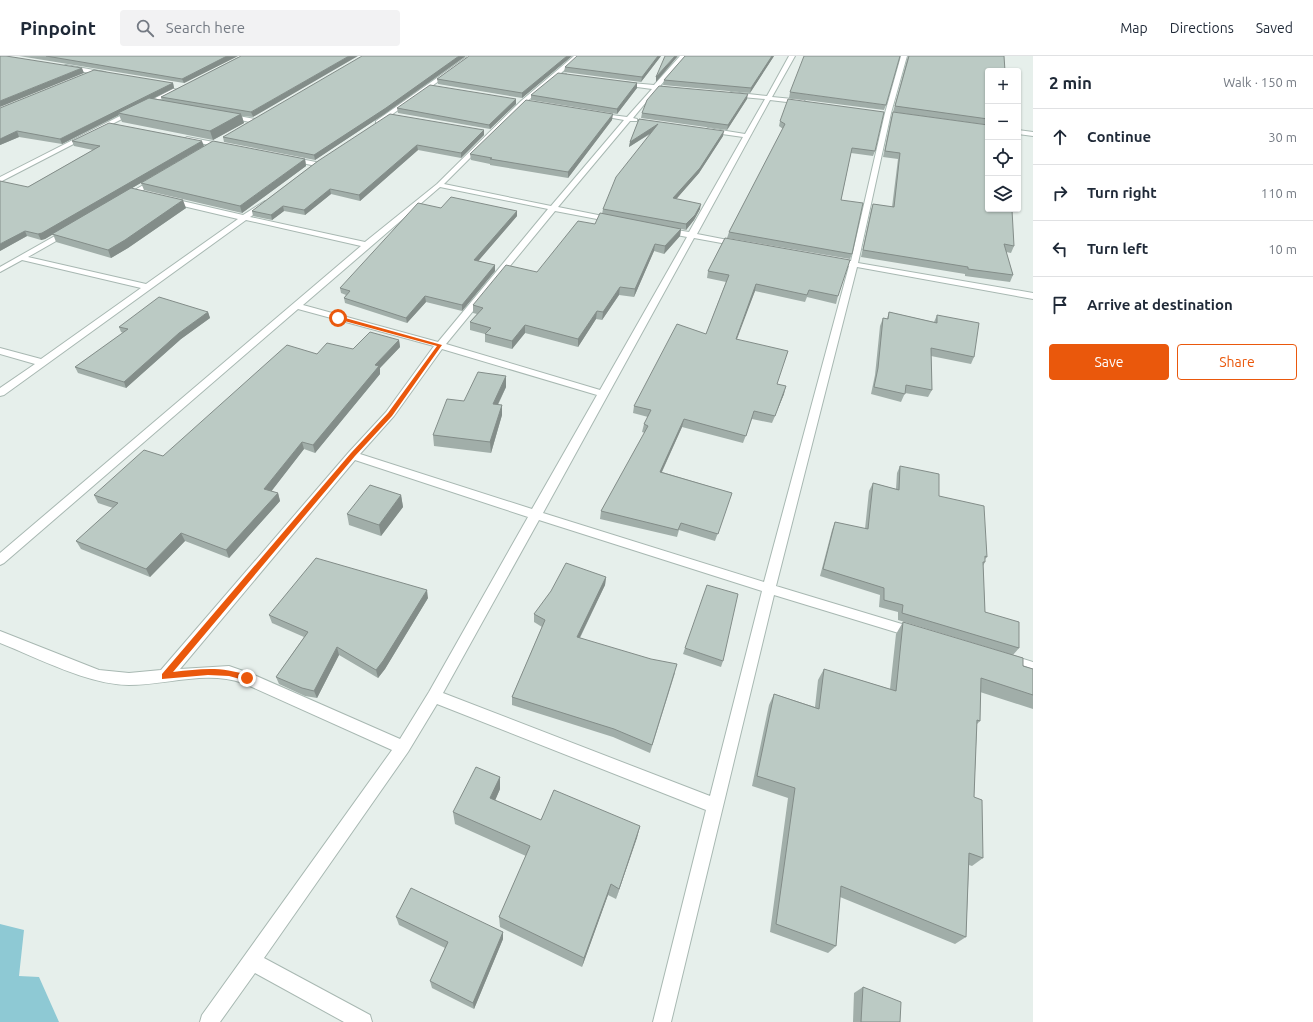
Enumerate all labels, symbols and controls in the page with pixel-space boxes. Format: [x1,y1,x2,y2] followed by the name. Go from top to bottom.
[120,10,400,46] search box
[20,17,96,39] text: Pinpoint
[134,17,156,39] icon: search
[166,19,245,36] text: Search here
[1120,20,1148,36] text: Map
[1170,20,1234,36] text: Directions
[1256,20,1293,36] text: Saved
[985,68,1021,212] map controls
[985,68,1021,104] button: +
[1049,73,1092,92] text: 2 min
[1223,75,1297,89] text: Walk · 150 m
[985,104,1021,140] button: −
[1049,126,1071,148] icon: ahead
[1087,128,1151,145] text: Continue
[1268,130,1297,144] text: 30 m
[985,140,1021,176] button: locate
[985,176,1021,212] button: layers
[1049,182,1071,204] icon: right
[1087,184,1157,201] text: Turn right
[1261,186,1297,200] text: 110 m
[1049,238,1071,260] icon: left
[1087,240,1148,257] text: Turn left
[1268,242,1297,256] text: 10 m
[1049,294,1071,316] icon: arrive
[1087,296,1233,313] text: Arrive at destination
[329,309,347,327] route start
[1049,344,1169,380] button: Save
[1177,344,1297,380] button: Share
[238,669,256,687] route end

